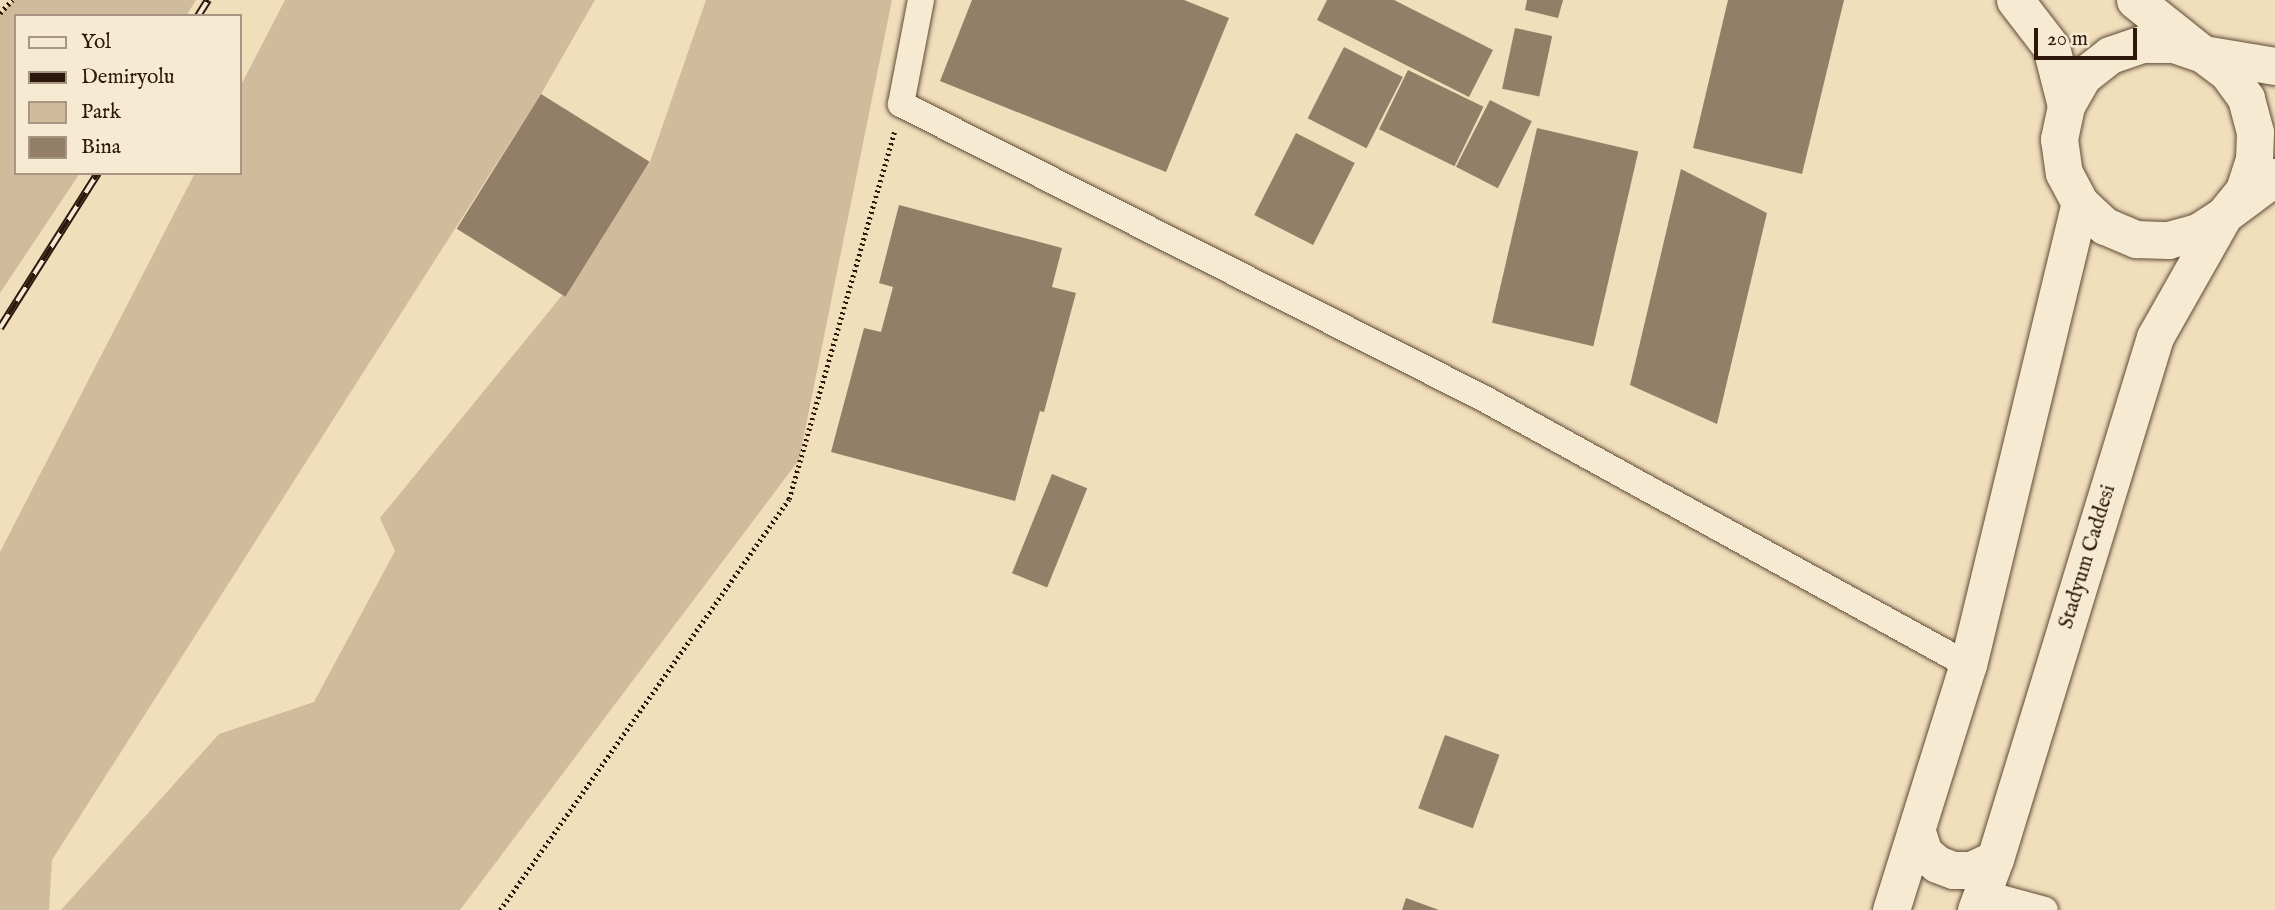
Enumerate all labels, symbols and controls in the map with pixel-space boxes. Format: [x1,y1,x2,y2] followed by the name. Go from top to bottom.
[14,14,242,175] legend
[2037,14,2140,58] scale bar
[2047,26,2088,53] text: 20 m
[81,29,111,56] text: Yol
[81,64,175,91] text: Demiryolu
[81,99,121,126] text: Park
[81,134,121,161] text: Bina
[2054,482,2122,632] street label: Stadyum Caddesi

